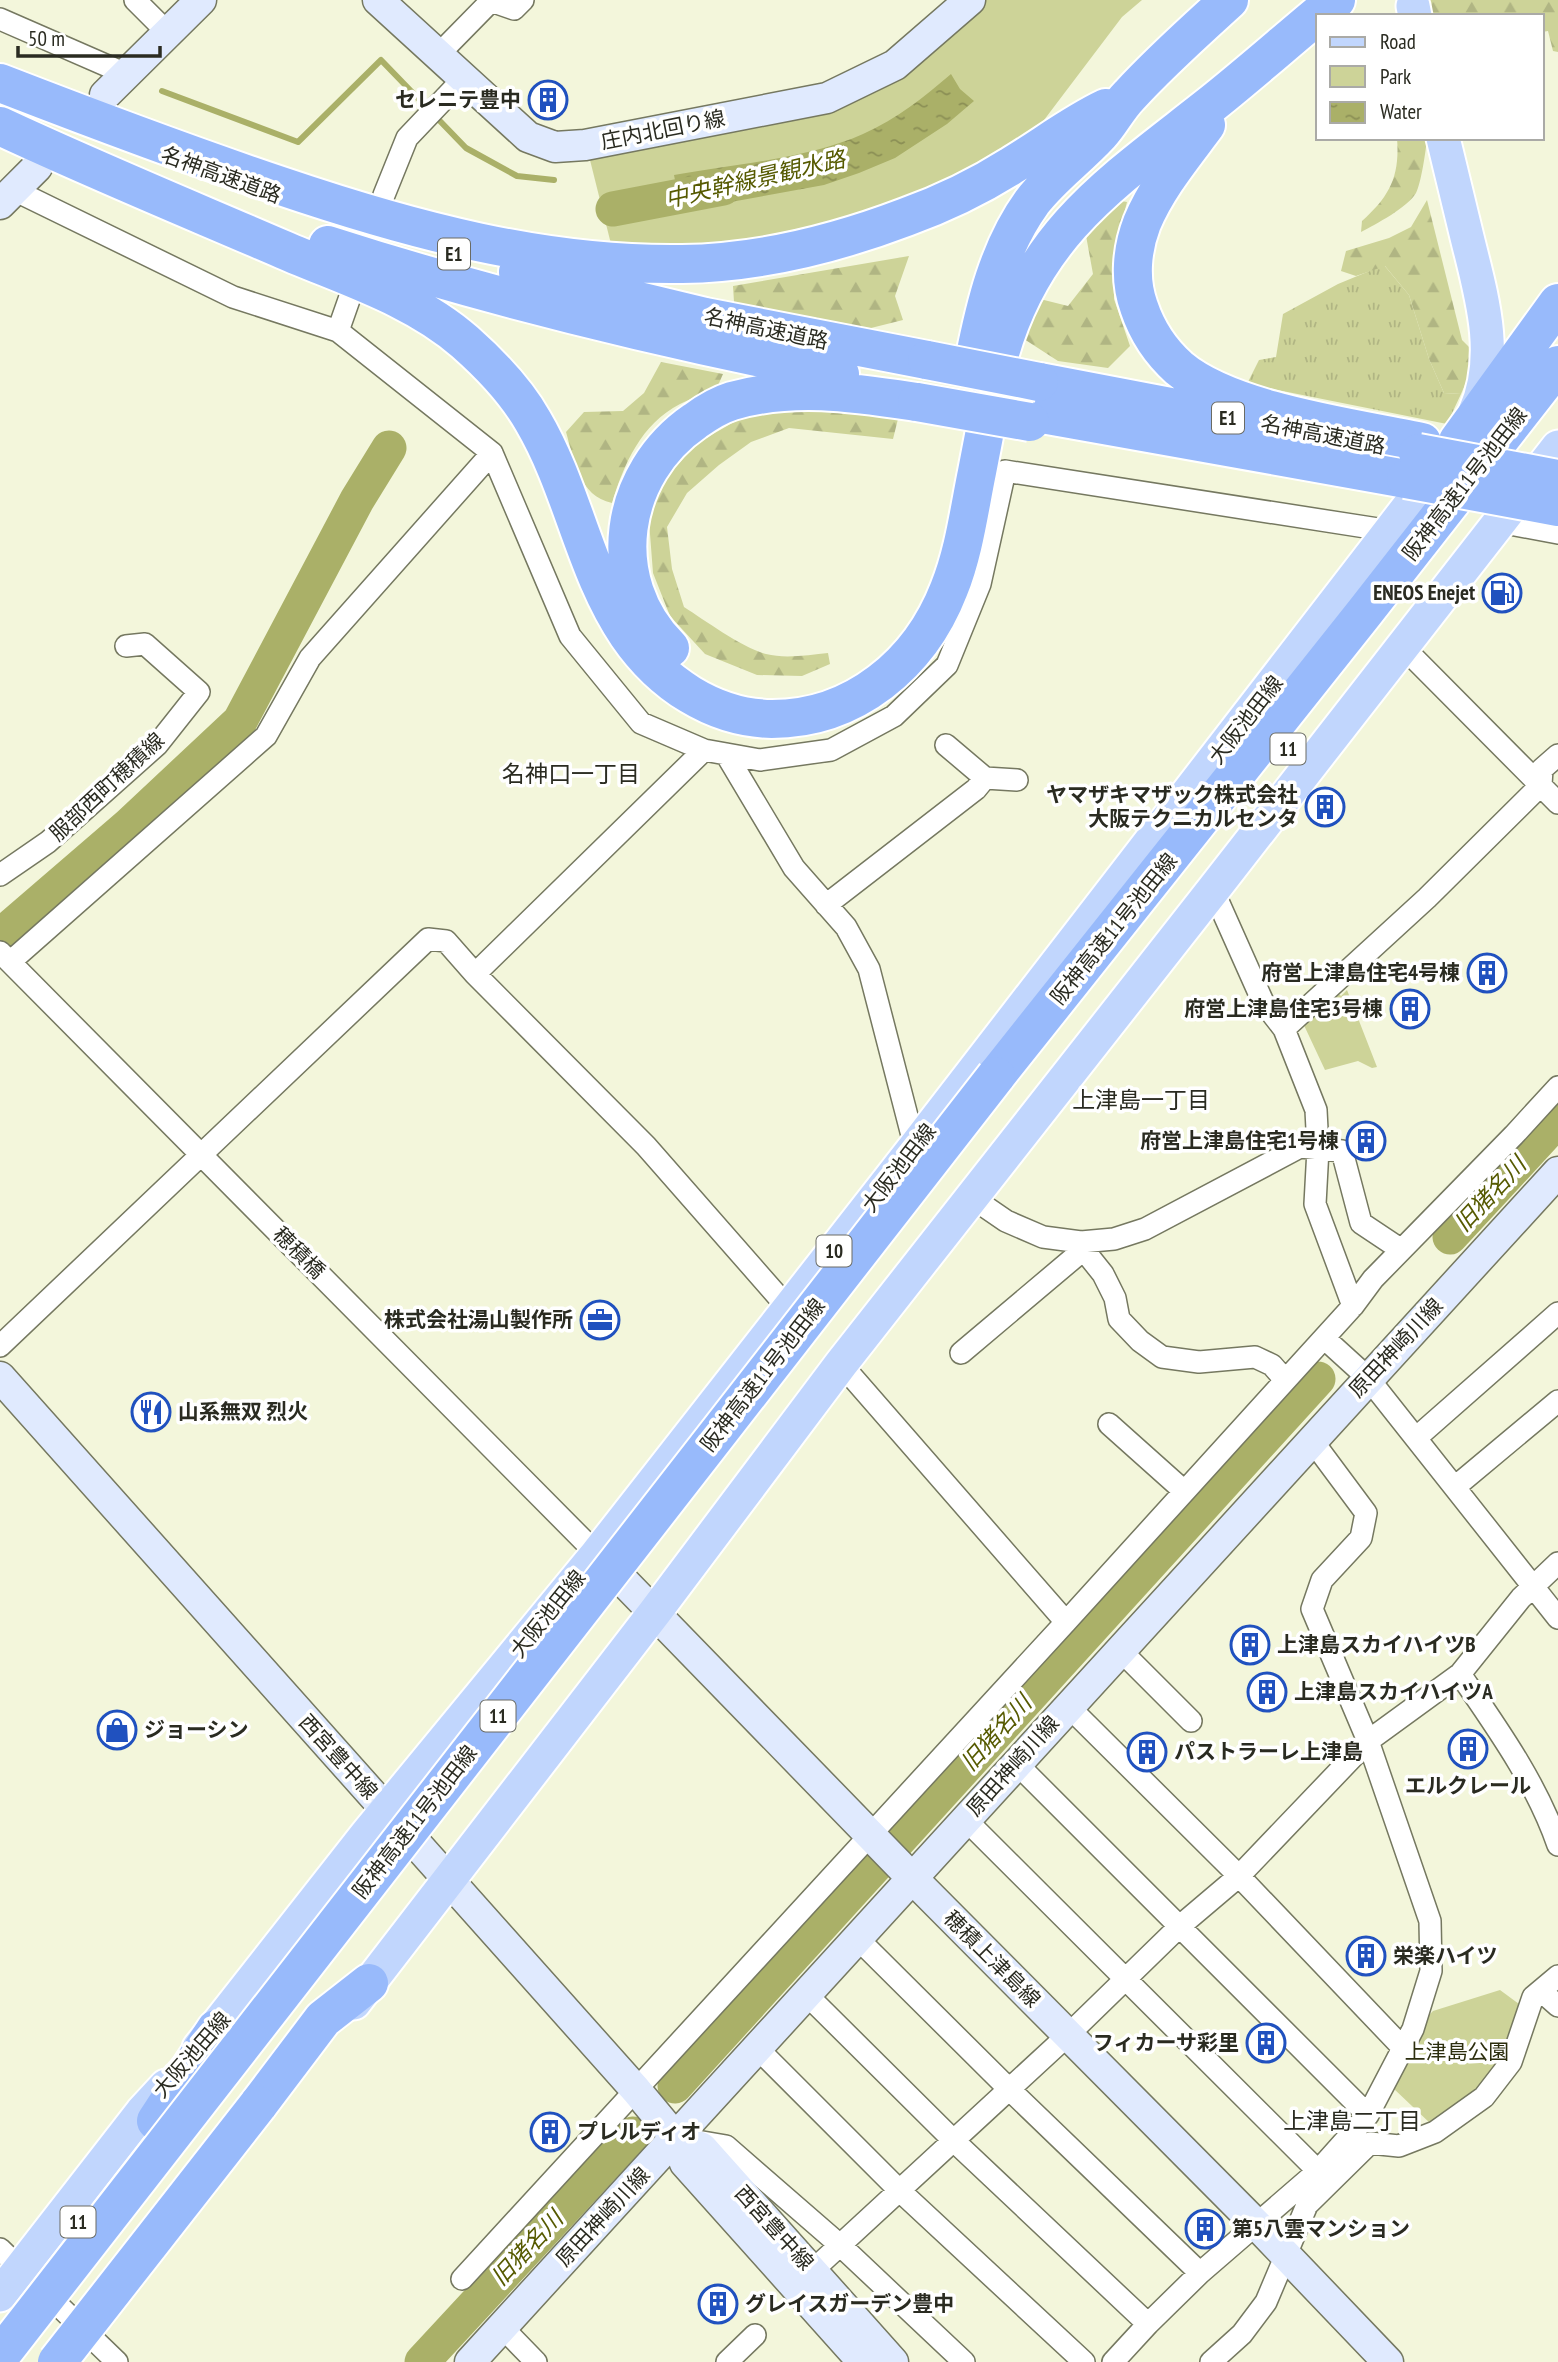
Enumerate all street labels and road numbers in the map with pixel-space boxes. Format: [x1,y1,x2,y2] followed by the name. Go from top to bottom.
[598,104,727,155] street label: 庄内北回り線
[157,140,285,209] street label: 名神高速道路
[438,238,470,270] road number: E1
[702,302,831,355] street label: 名神高速道路
[1212,402,1244,434] road number: E1
[1396,402,1533,566] street label: 阪神高速11号池田線
[1259,409,1388,460] street label: 名神高速道路
[1203,670,1289,769] street label: 大阪池田線
[44,727,170,847] street label: 服部西町穂積線
[1270,734,1306,764] road number: 11
[1044,848,1183,1010] street label: 阪神高速11号池田線
[856,1118,942,1217] street label: 大阪池田線
[268,1221,331,1284] street label: 穂積橋
[816,1236,852,1266] road number: 10
[1343,1292,1448,1403] street label: 原田神崎川線
[694,1293,831,1457] street label: 阪神高速11号池田線
[504,1564,591,1663] street label: 大阪池田線
[480,1700,516,1732] road number: 11
[293,1709,384,1805] street label: 西宮豊中線
[960,1710,1065,1822] street label: 原田神崎川線
[346,1740,483,1904] street label: 阪神高速11号池田線
[938,1905,1046,2013] street label: 穂積上津島線
[147,2006,236,2103] street label: 大阪池田線
[550,2161,655,2272] street label: 原田神崎川線
[729,2180,820,2276] street label: 西宮豊中線
[60,2206,96,2238] road number: 11

